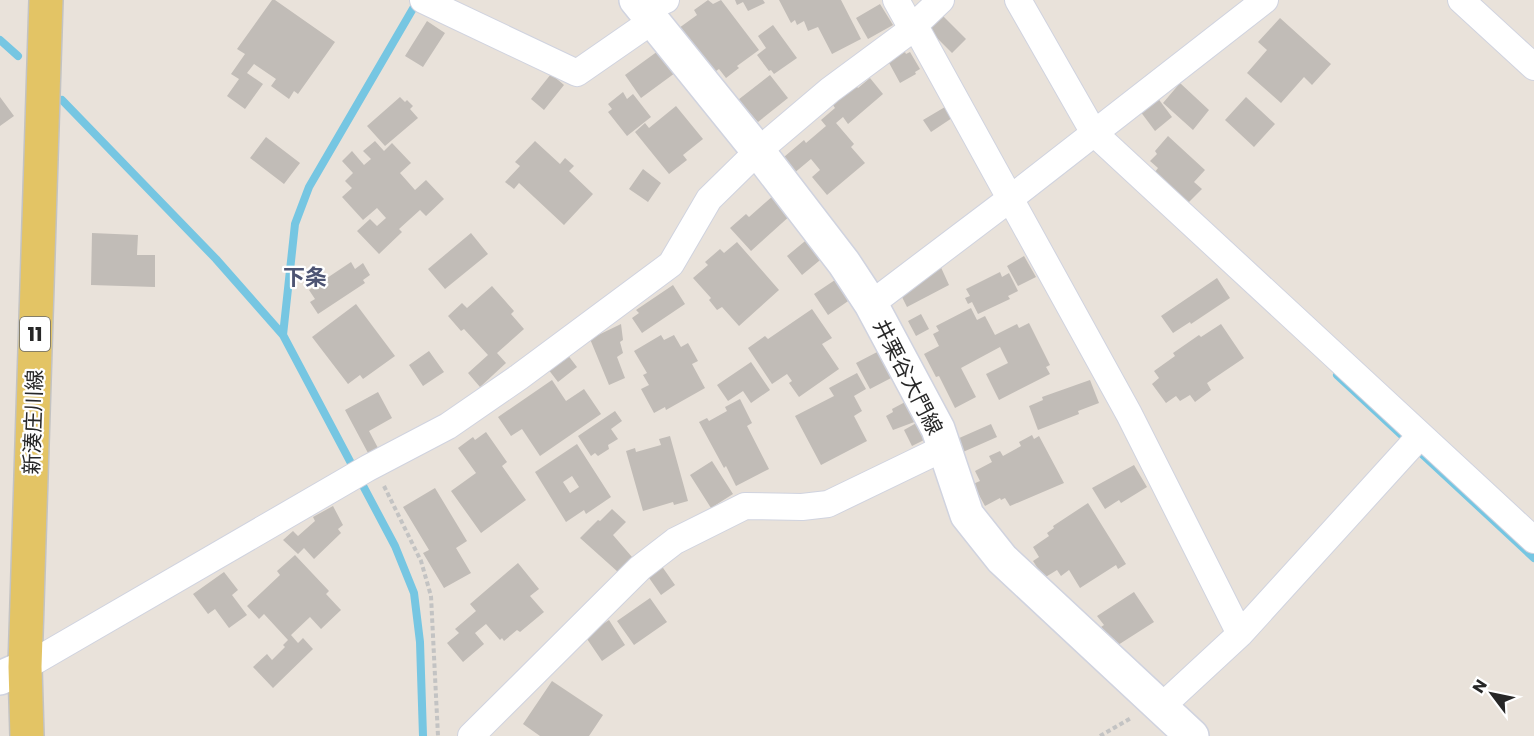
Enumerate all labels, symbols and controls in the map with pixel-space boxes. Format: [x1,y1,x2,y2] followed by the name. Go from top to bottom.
[283,262,327,293] district label: 下条
[866,314,950,440] street label: 井栗谷大門線
[20,317,50,351] road number: 11
[17,369,49,475] street label: 新湊庄川線
[1462,664,1522,724] north arrow
[1467,675,1493,698] text: N

